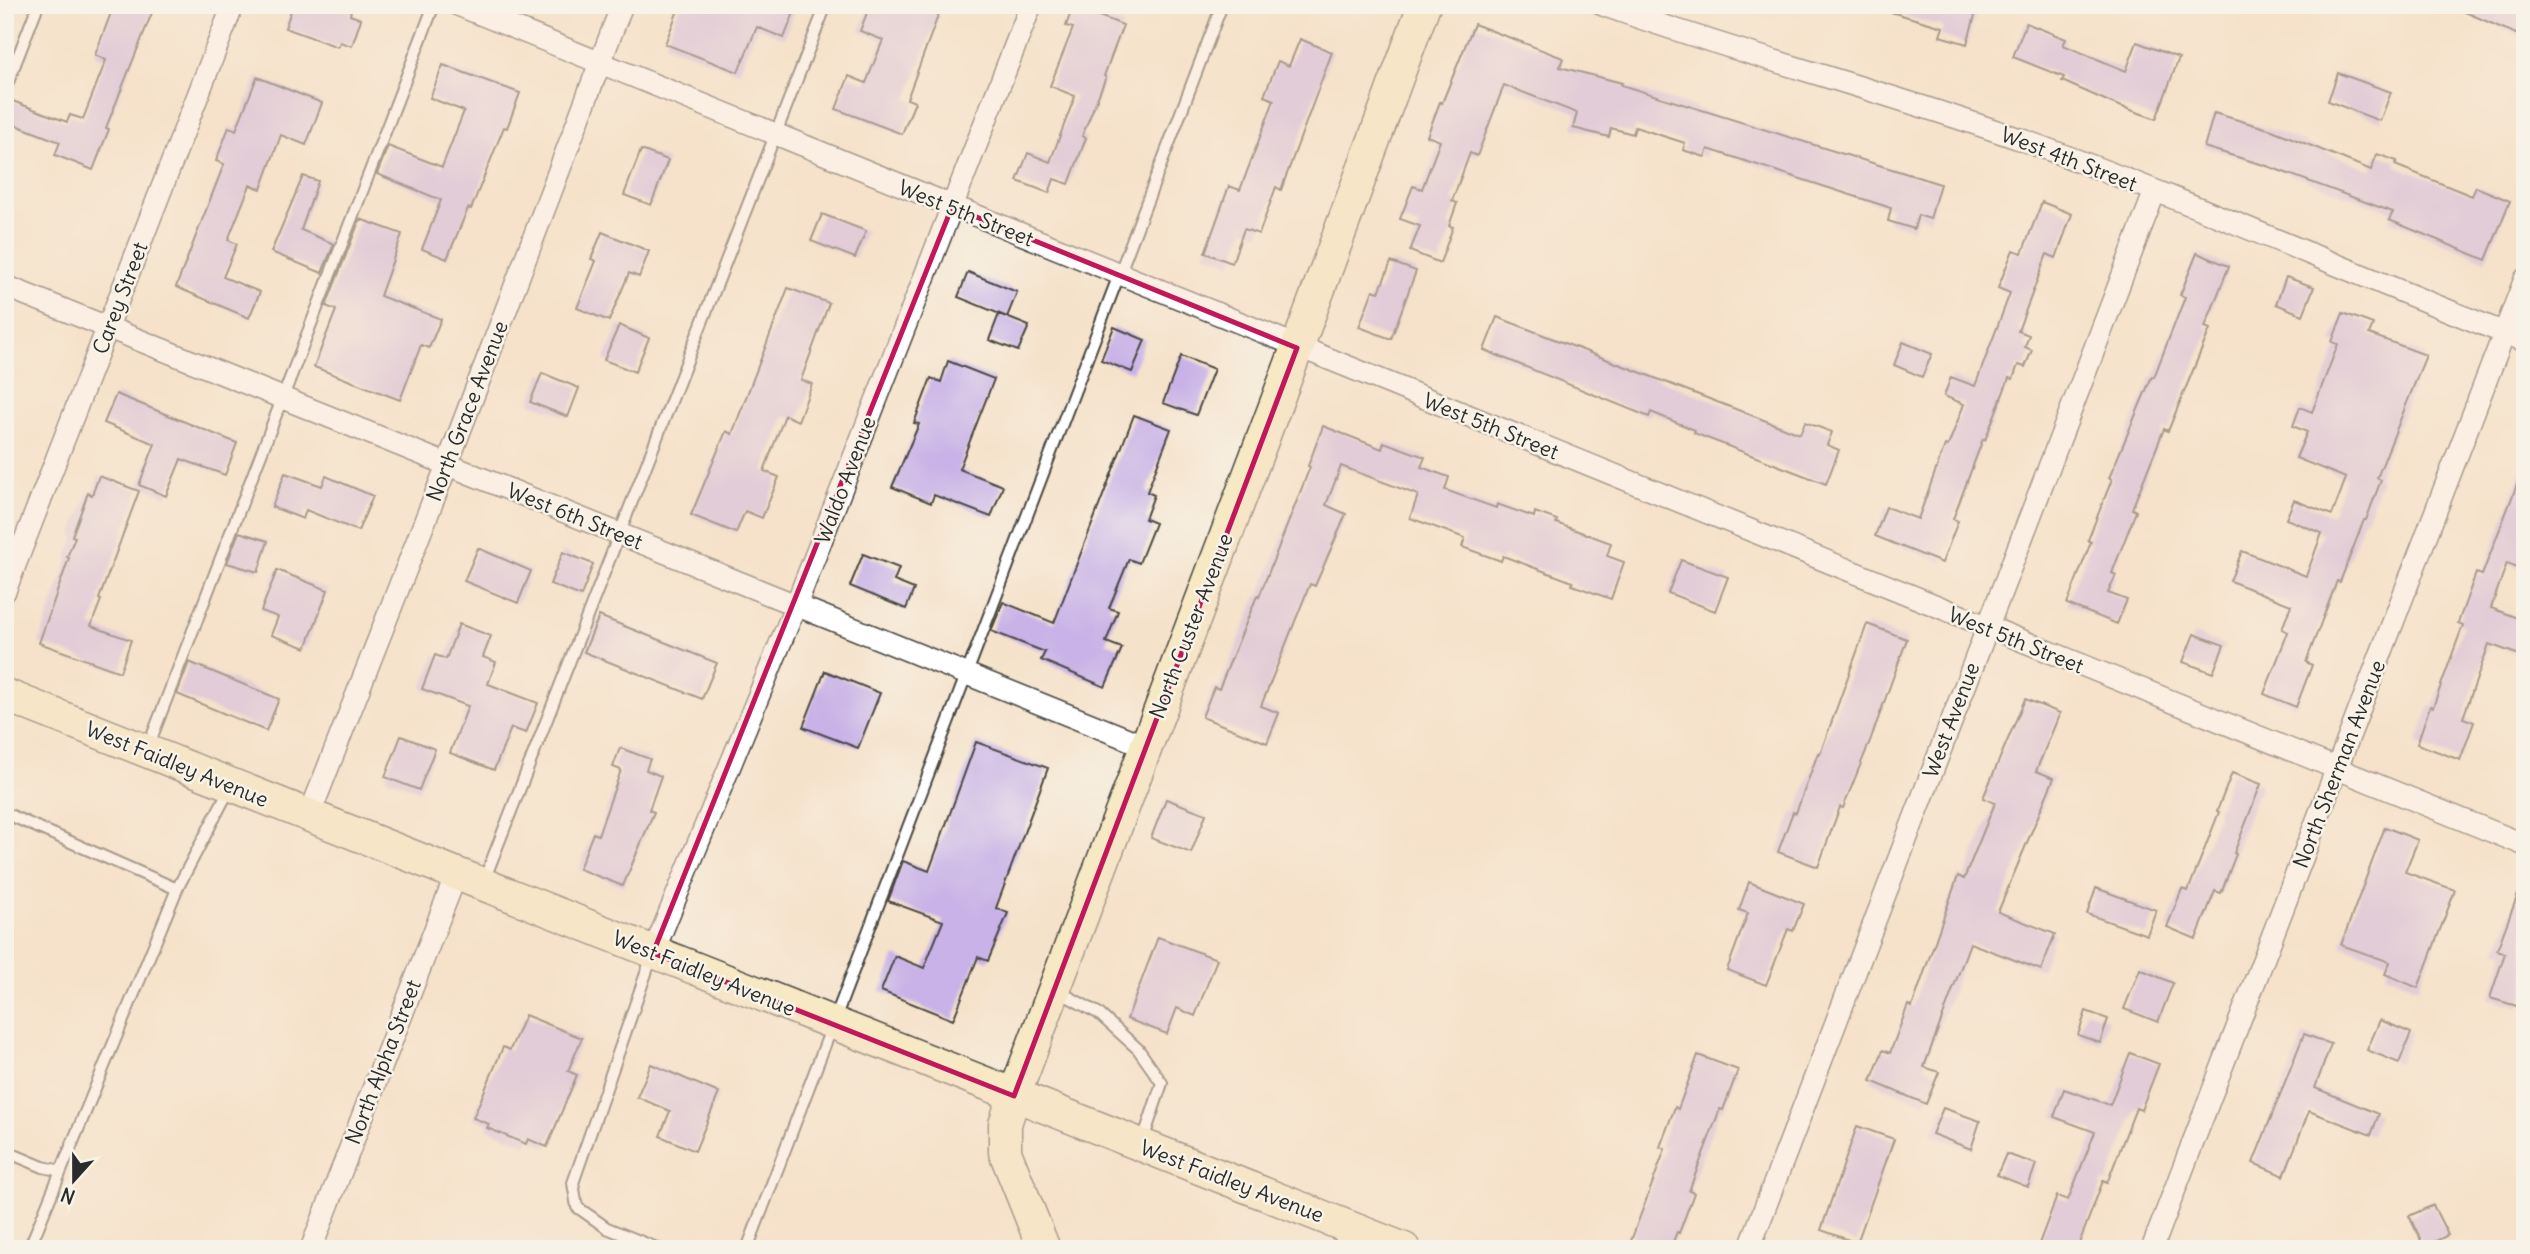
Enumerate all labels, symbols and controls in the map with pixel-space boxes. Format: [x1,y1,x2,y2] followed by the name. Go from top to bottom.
[1997,121,2141,197] street label: West 4th Street
[894,174,1038,252] street label: West 5th Street
[86,238,154,358] street label: Carey Street
[420,317,514,505] street label: North Grace Avenue
[1419,387,1563,465] street label: West 5th Street
[808,412,882,548] street label: Waldo Avenue
[503,477,647,555] street label: West 6th Street
[1143,530,1239,722] street label: North Custer Avenue
[1944,601,2088,679] street label: West 5th Street
[2287,656,2391,872] street label: North Sherman Avenue
[1917,658,1985,782] street label: West Avenue
[82,715,272,813] street label: West Faidley Avenue
[609,924,799,1022] street label: West Faidley Avenue
[339,976,427,1148] street label: North Alpha Street
[1136,1134,1328,1228] street label: West Faidley Avenue
[38,1146,108,1216] north arrow
[57,1182,78,1209] text: N

